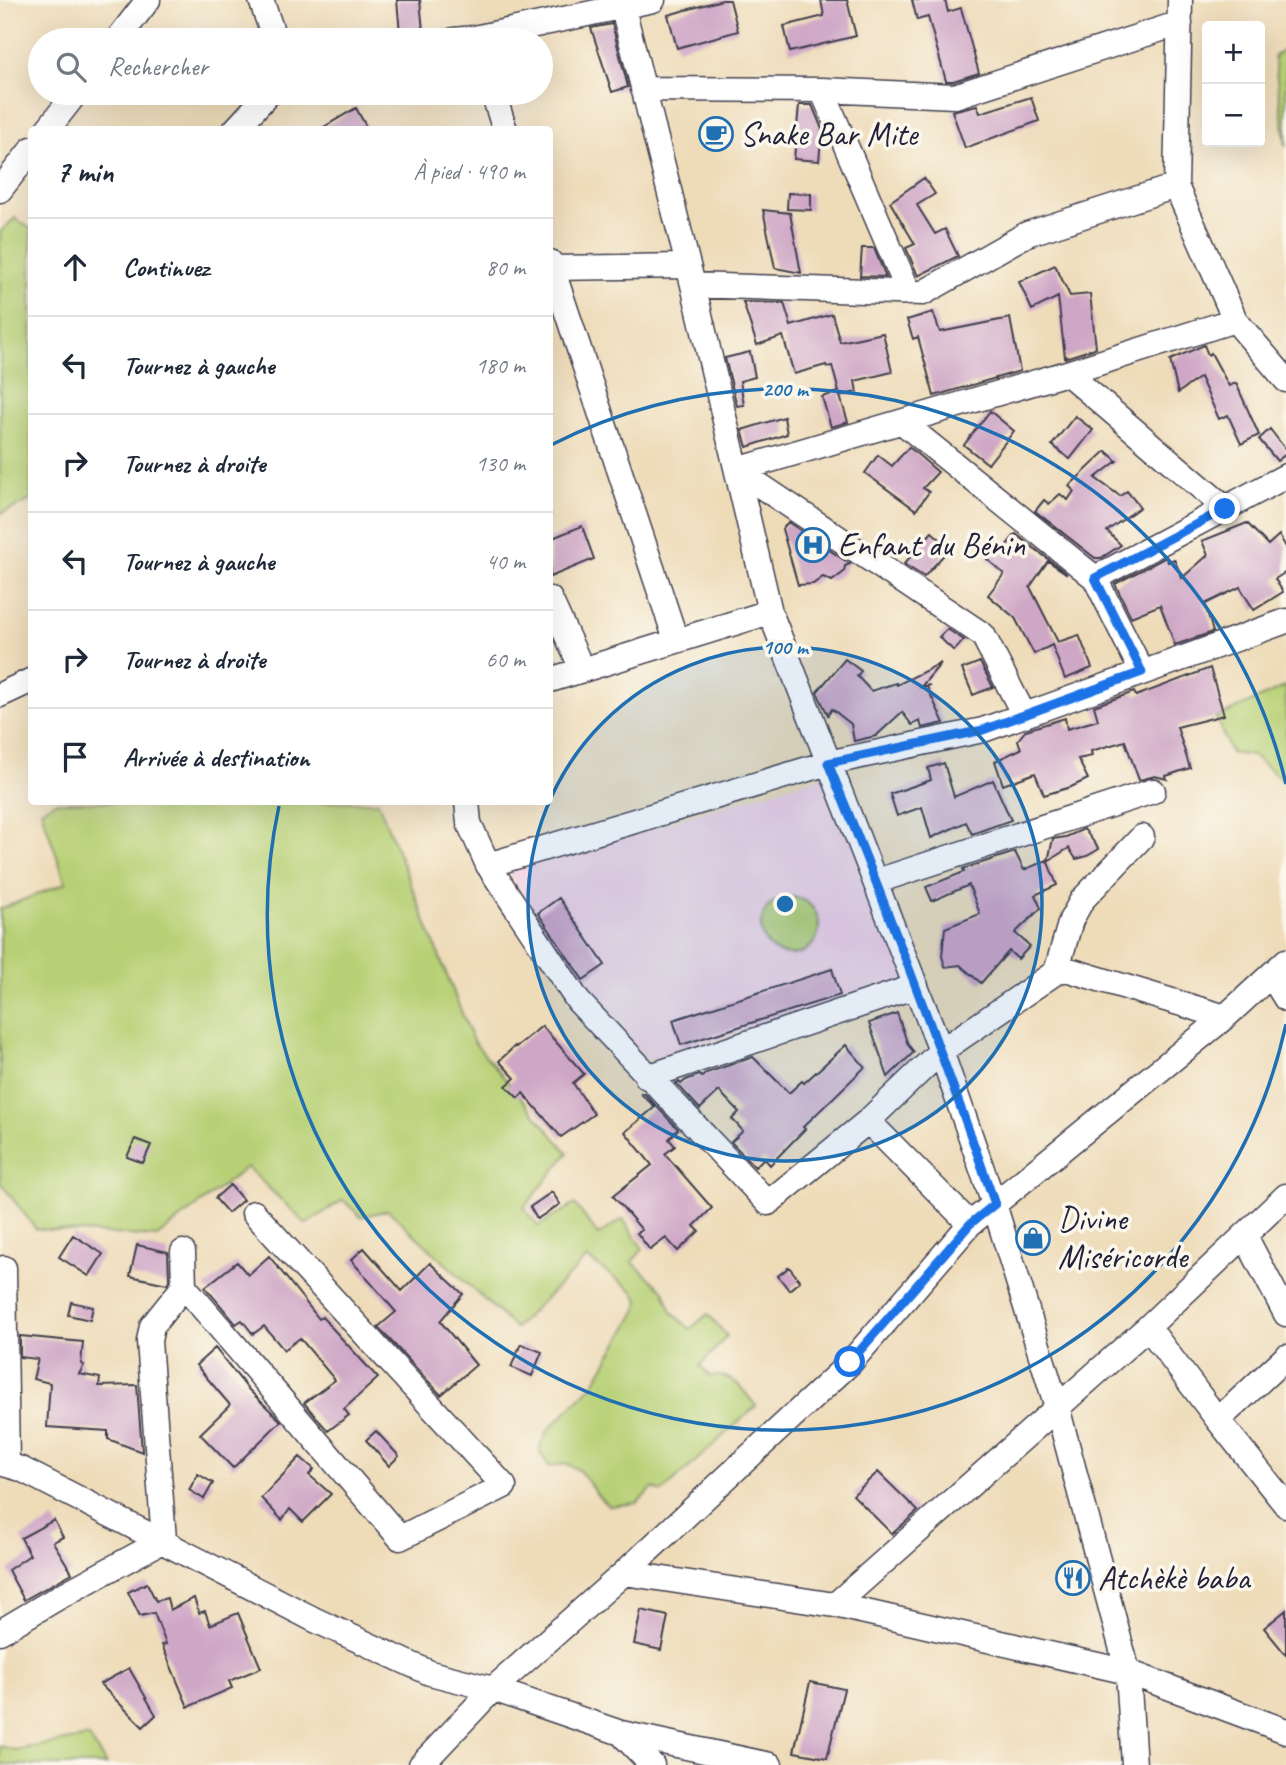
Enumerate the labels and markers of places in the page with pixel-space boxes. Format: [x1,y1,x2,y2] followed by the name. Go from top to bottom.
[740,113,920,155] place label: Snake Bar Mite
[697,115,735,153] cafe icon: Snake Bar Mite
[838,524,1025,566] place label: Enfant du Bénin
[794,526,832,564] hospital icon: Enfant du Bénin
[773,892,797,916] centre of rings
[1058,1198,1190,1278] place label: Divine Miséricorde
[1014,1219,1052,1257] shop icon: Divine Miséricorde
[1098,1557,1251,1599] place label: Atchèkè baba
[1054,1559,1092,1597] restaurant icon: Atchèkè baba

